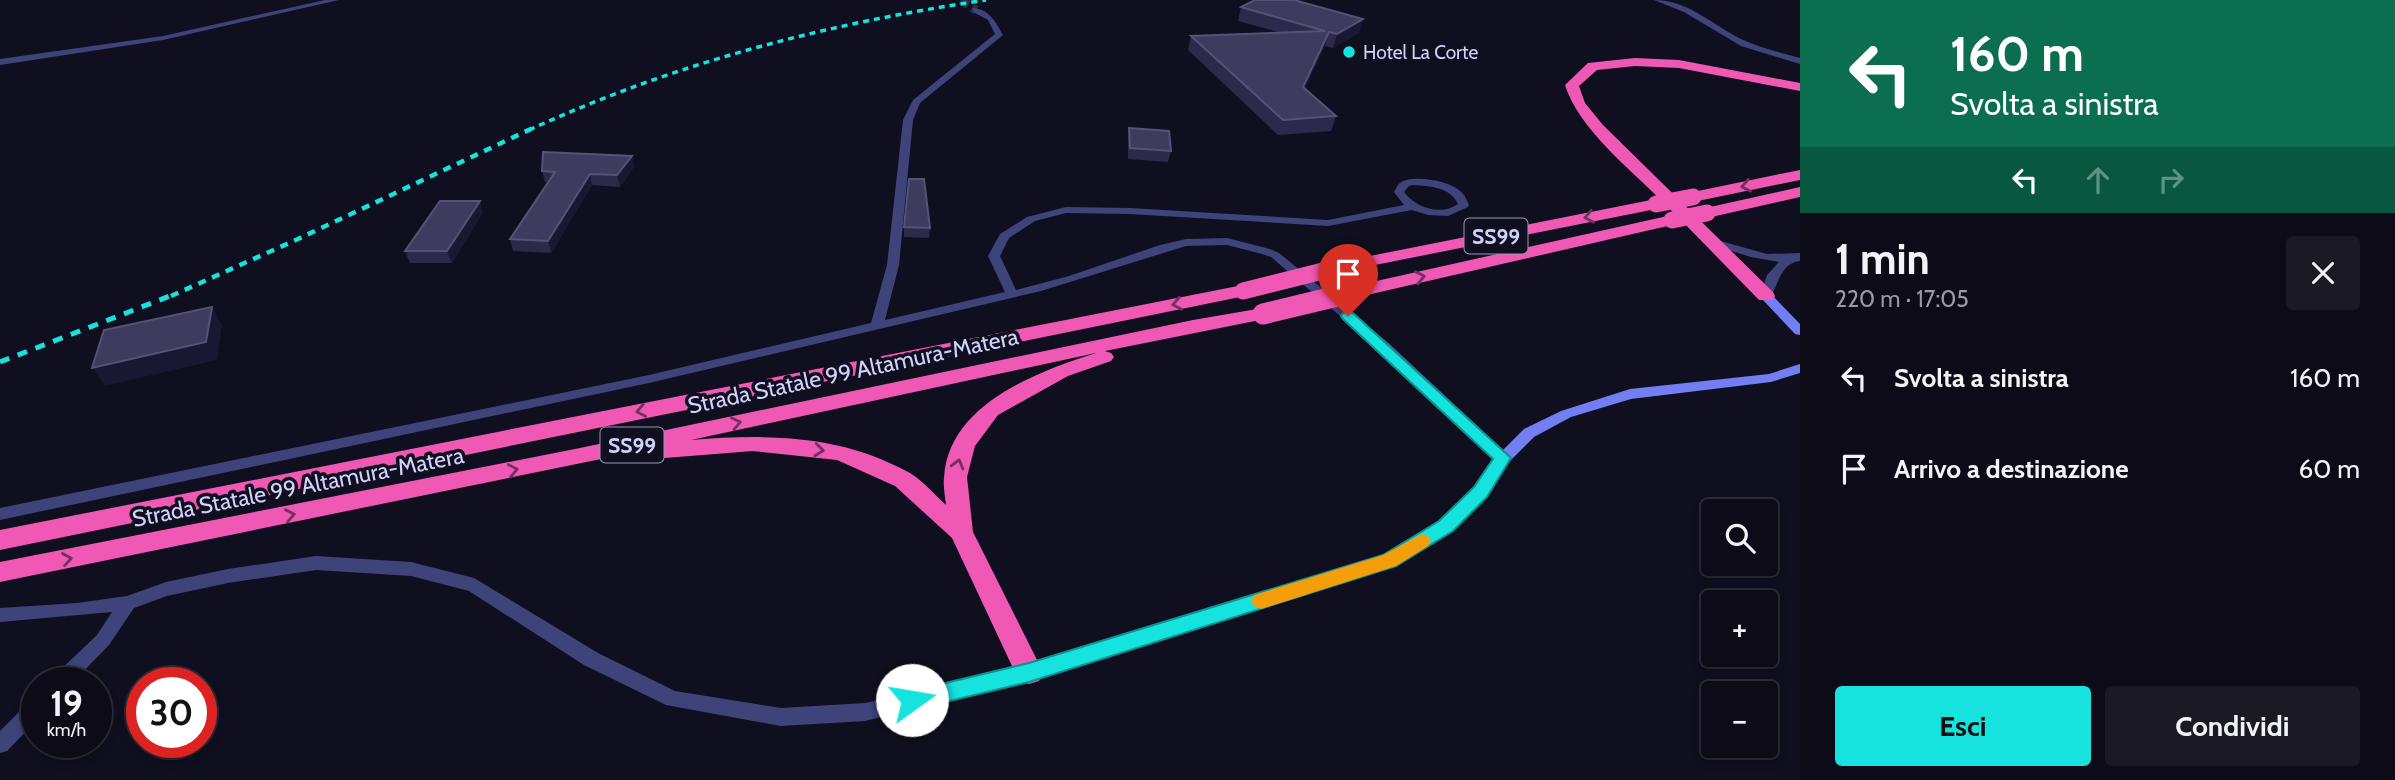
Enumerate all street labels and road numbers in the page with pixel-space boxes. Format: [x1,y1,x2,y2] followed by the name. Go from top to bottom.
[1464,218,1528,254] road number: SS99
[685,322,1021,420] street label: Strada Statale 99 Altamura-Matera
[600,428,664,462] road number: SS99
[130,441,466,533] street label: Strada Statale 99 Altamura-Matera

